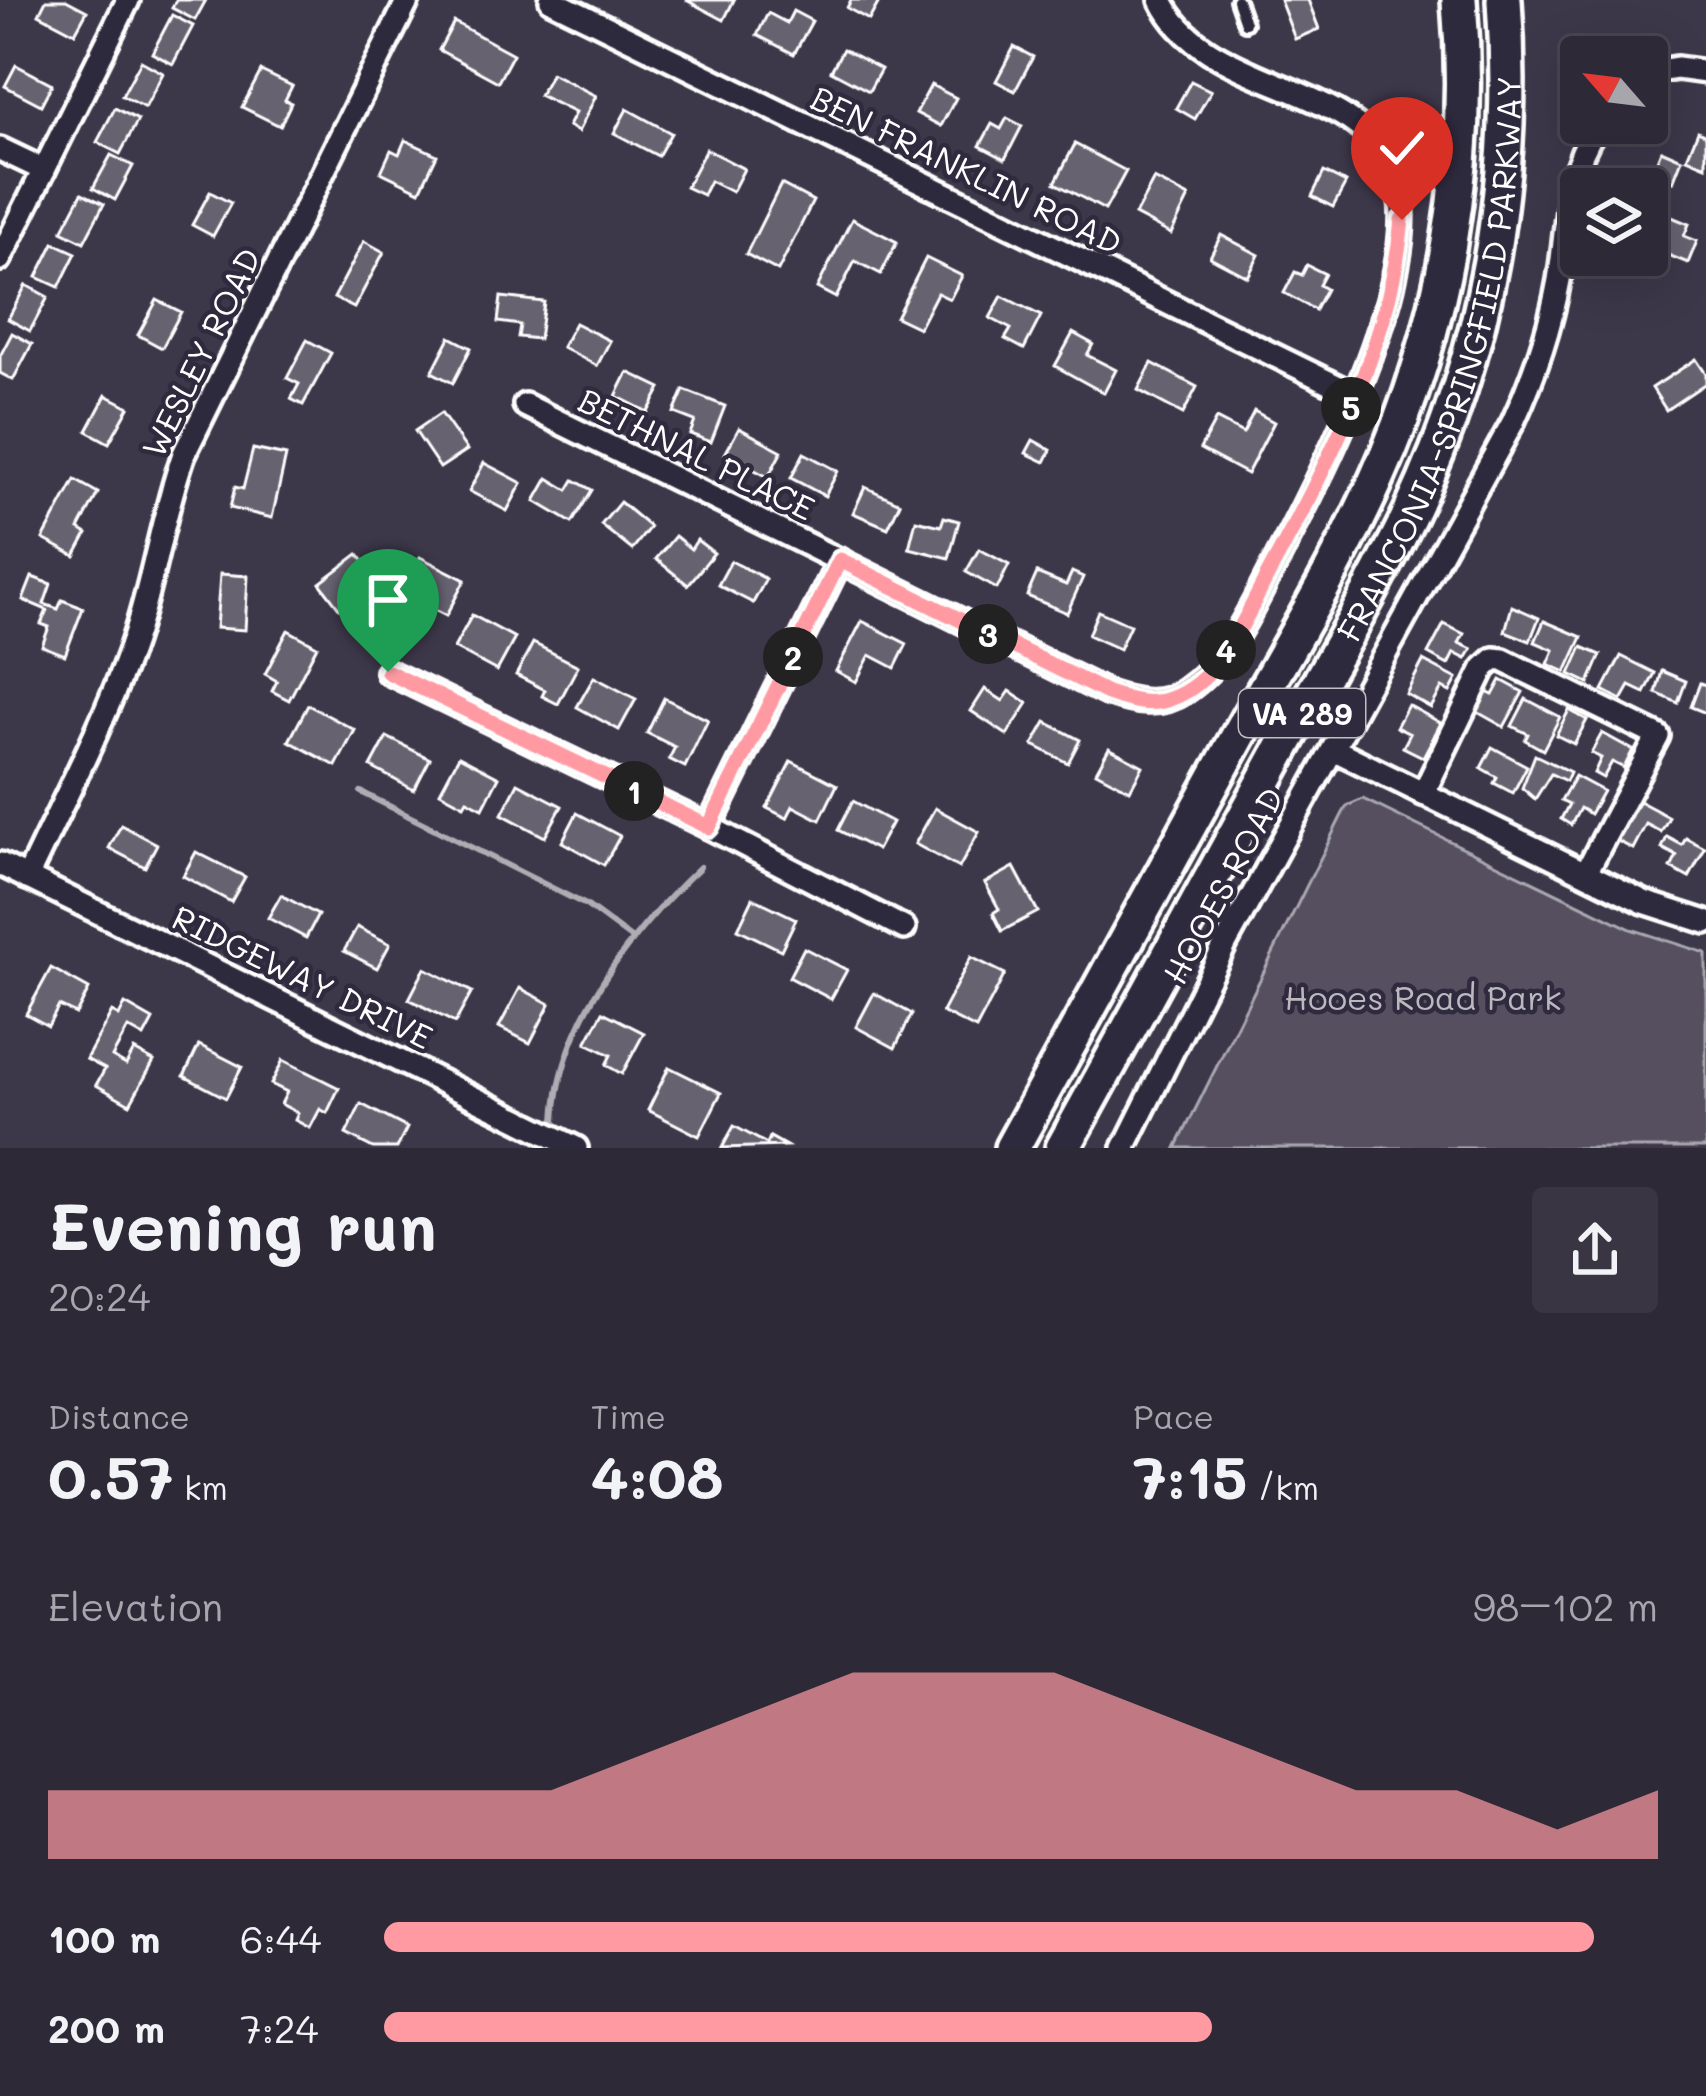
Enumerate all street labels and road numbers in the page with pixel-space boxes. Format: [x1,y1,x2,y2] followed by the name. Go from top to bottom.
[804,75,1130,263] street label: BEN FRANKLIN ROAD
[1326,76,1528,648] street label: FRANCONIA-SPRINGFIELD PARKWAY
[131,240,269,464] street label: WESLEY ROAD
[572,377,822,529] street label: BETHNAL PLACE
[1239,689,1365,737] road number: VA 289
[1152,779,1292,991] street label: HOOES ROAD
[166,894,440,1058] street label: RIDGEWAY DRIVE

